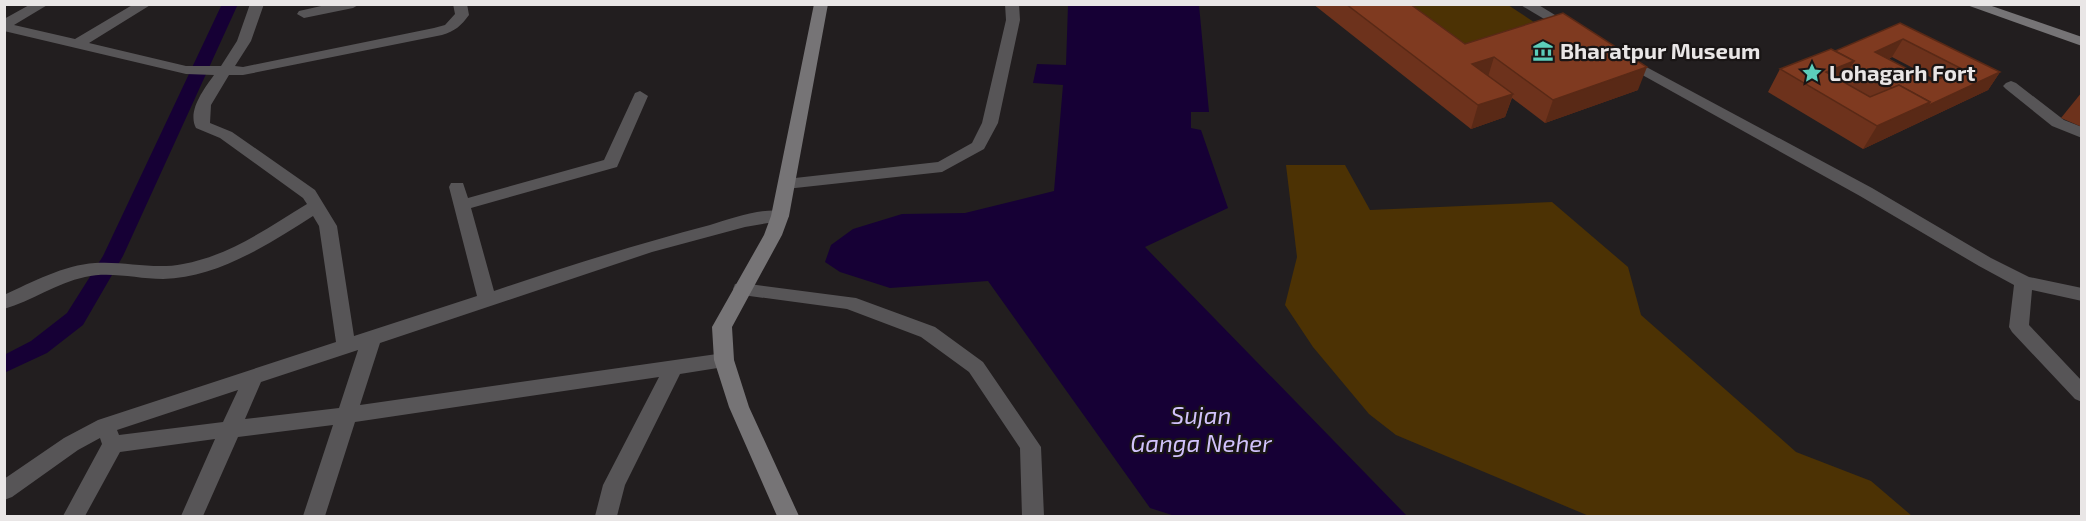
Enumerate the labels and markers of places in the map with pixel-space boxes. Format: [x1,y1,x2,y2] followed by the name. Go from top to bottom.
[1560,37,1760,63] place label: Bharatpur Museum
[1531,39,1555,63] museum icon: Bharatpur Museum
[1829,59,1975,85] place label: Lohagarh Fort
[1800,61,1824,85] place icon: Lohagarh Fort

